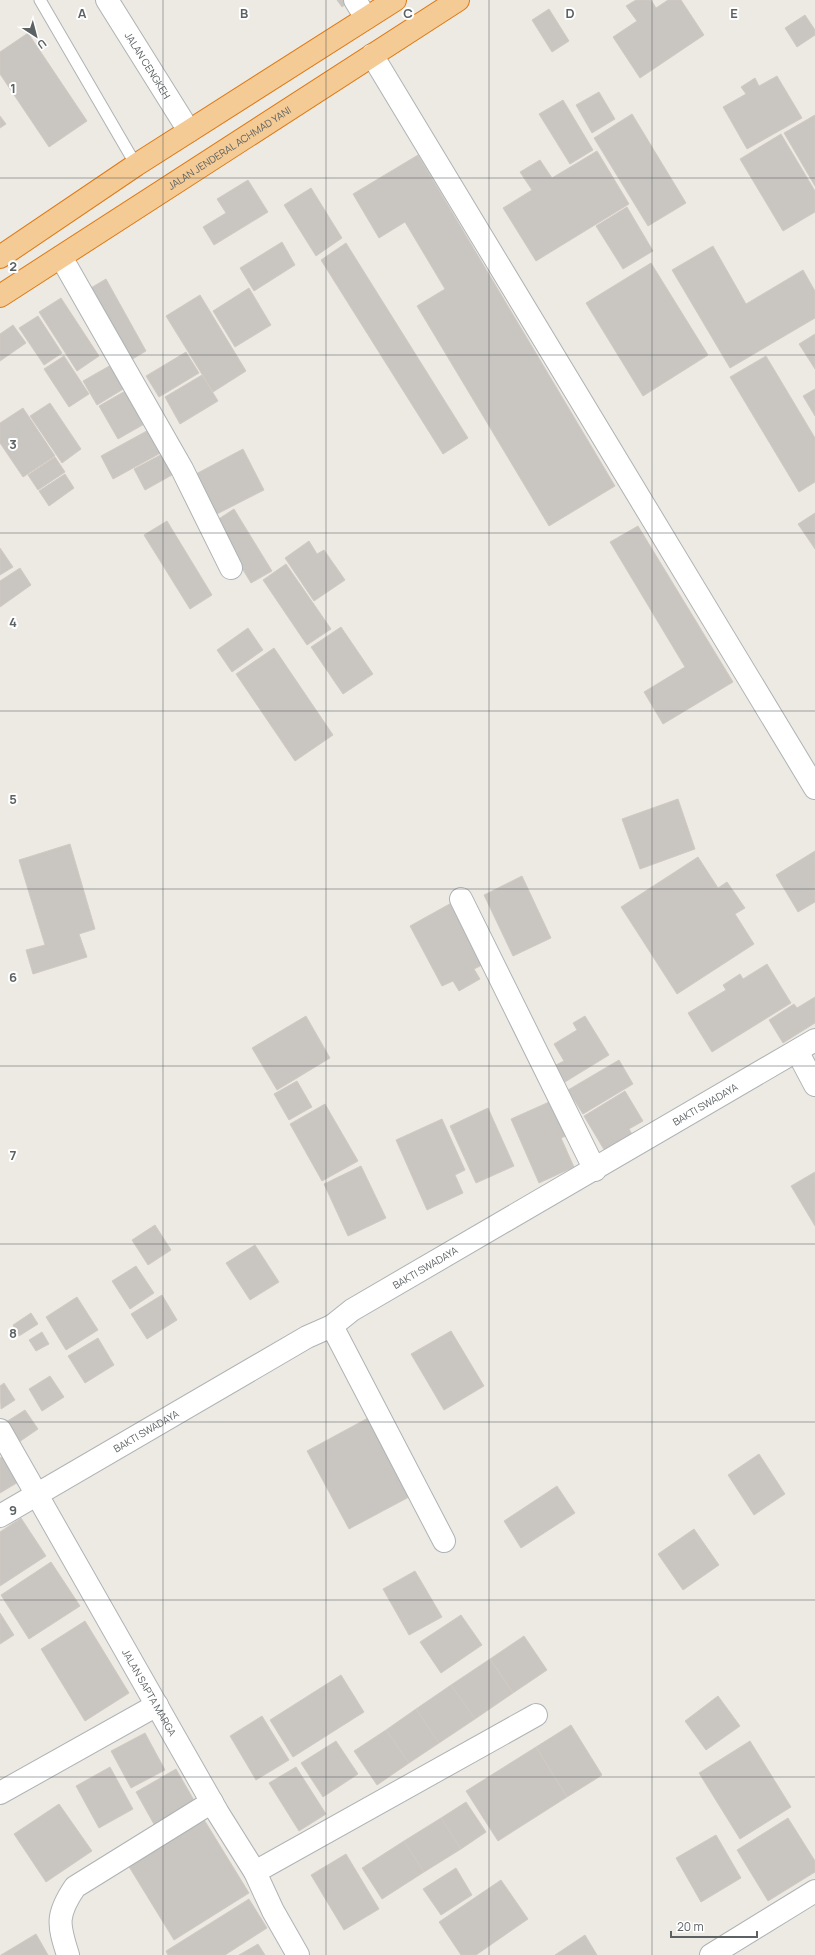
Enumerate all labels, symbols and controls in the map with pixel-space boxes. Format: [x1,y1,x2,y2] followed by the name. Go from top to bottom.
[78,4,87,22] text: A
[240,4,248,22] text: B
[403,4,413,22] text: C
[565,4,575,22] text: D
[730,4,738,22] text: E
[16,16,56,56] north arrow
[122,29,174,101] street label: JALAN CENGKEH
[34,36,50,53] text: U
[10,79,16,97] text: 1
[165,103,294,193] street label: JALAN JENDERAL ACHMAD YANI
[9,257,17,275] text: 2
[9,435,17,453] text: 3
[9,613,17,631] text: 4
[9,790,17,808] text: 5
[9,968,17,986] text: 6
[670,1079,741,1129] street label: BAKTI SWADAYA
[10,1146,17,1164] text: 7
[390,1243,461,1292] street label: BAKTI SWADAYA
[9,1324,17,1342] text: 8
[111,1406,182,1455] street label: BAKTI SWADAYA
[9,1501,17,1519] text: 9
[119,1646,180,1739] street label: JALAN SAPTA MARGA
[671,1913,757,1939] scale bar
[677,1918,704,1935] text: 20 m

